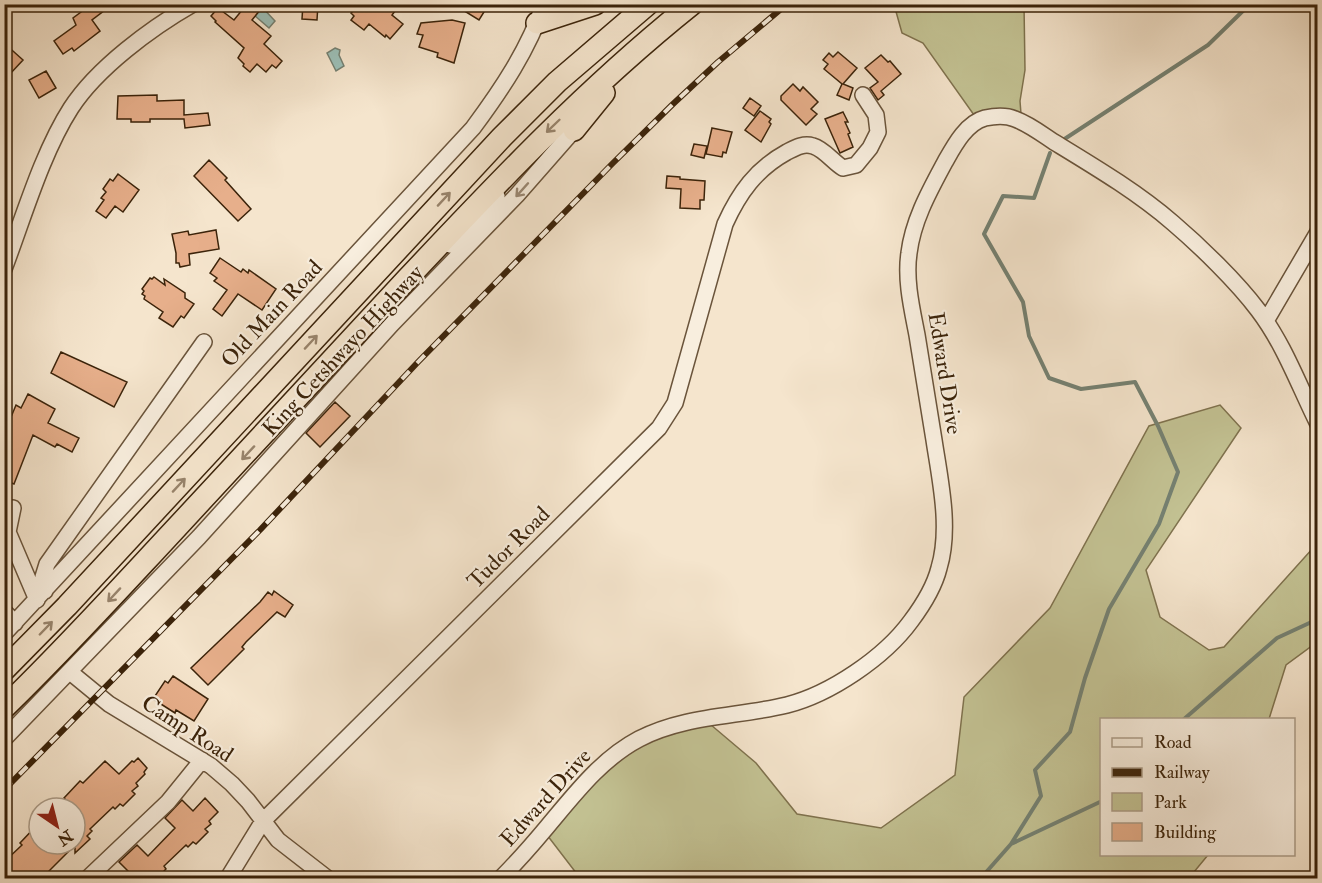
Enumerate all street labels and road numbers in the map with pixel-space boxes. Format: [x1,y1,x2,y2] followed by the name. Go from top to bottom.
[215,254,329,373] street label: Old Main Road
[256,259,430,442] street label: King Cetshwayo Highway
[922,310,968,436] street label: Edward Drive
[461,500,556,595] street label: Tudor Road
[136,689,239,770] street label: Camp Road
[494,743,597,853] street label: Edward Drive

